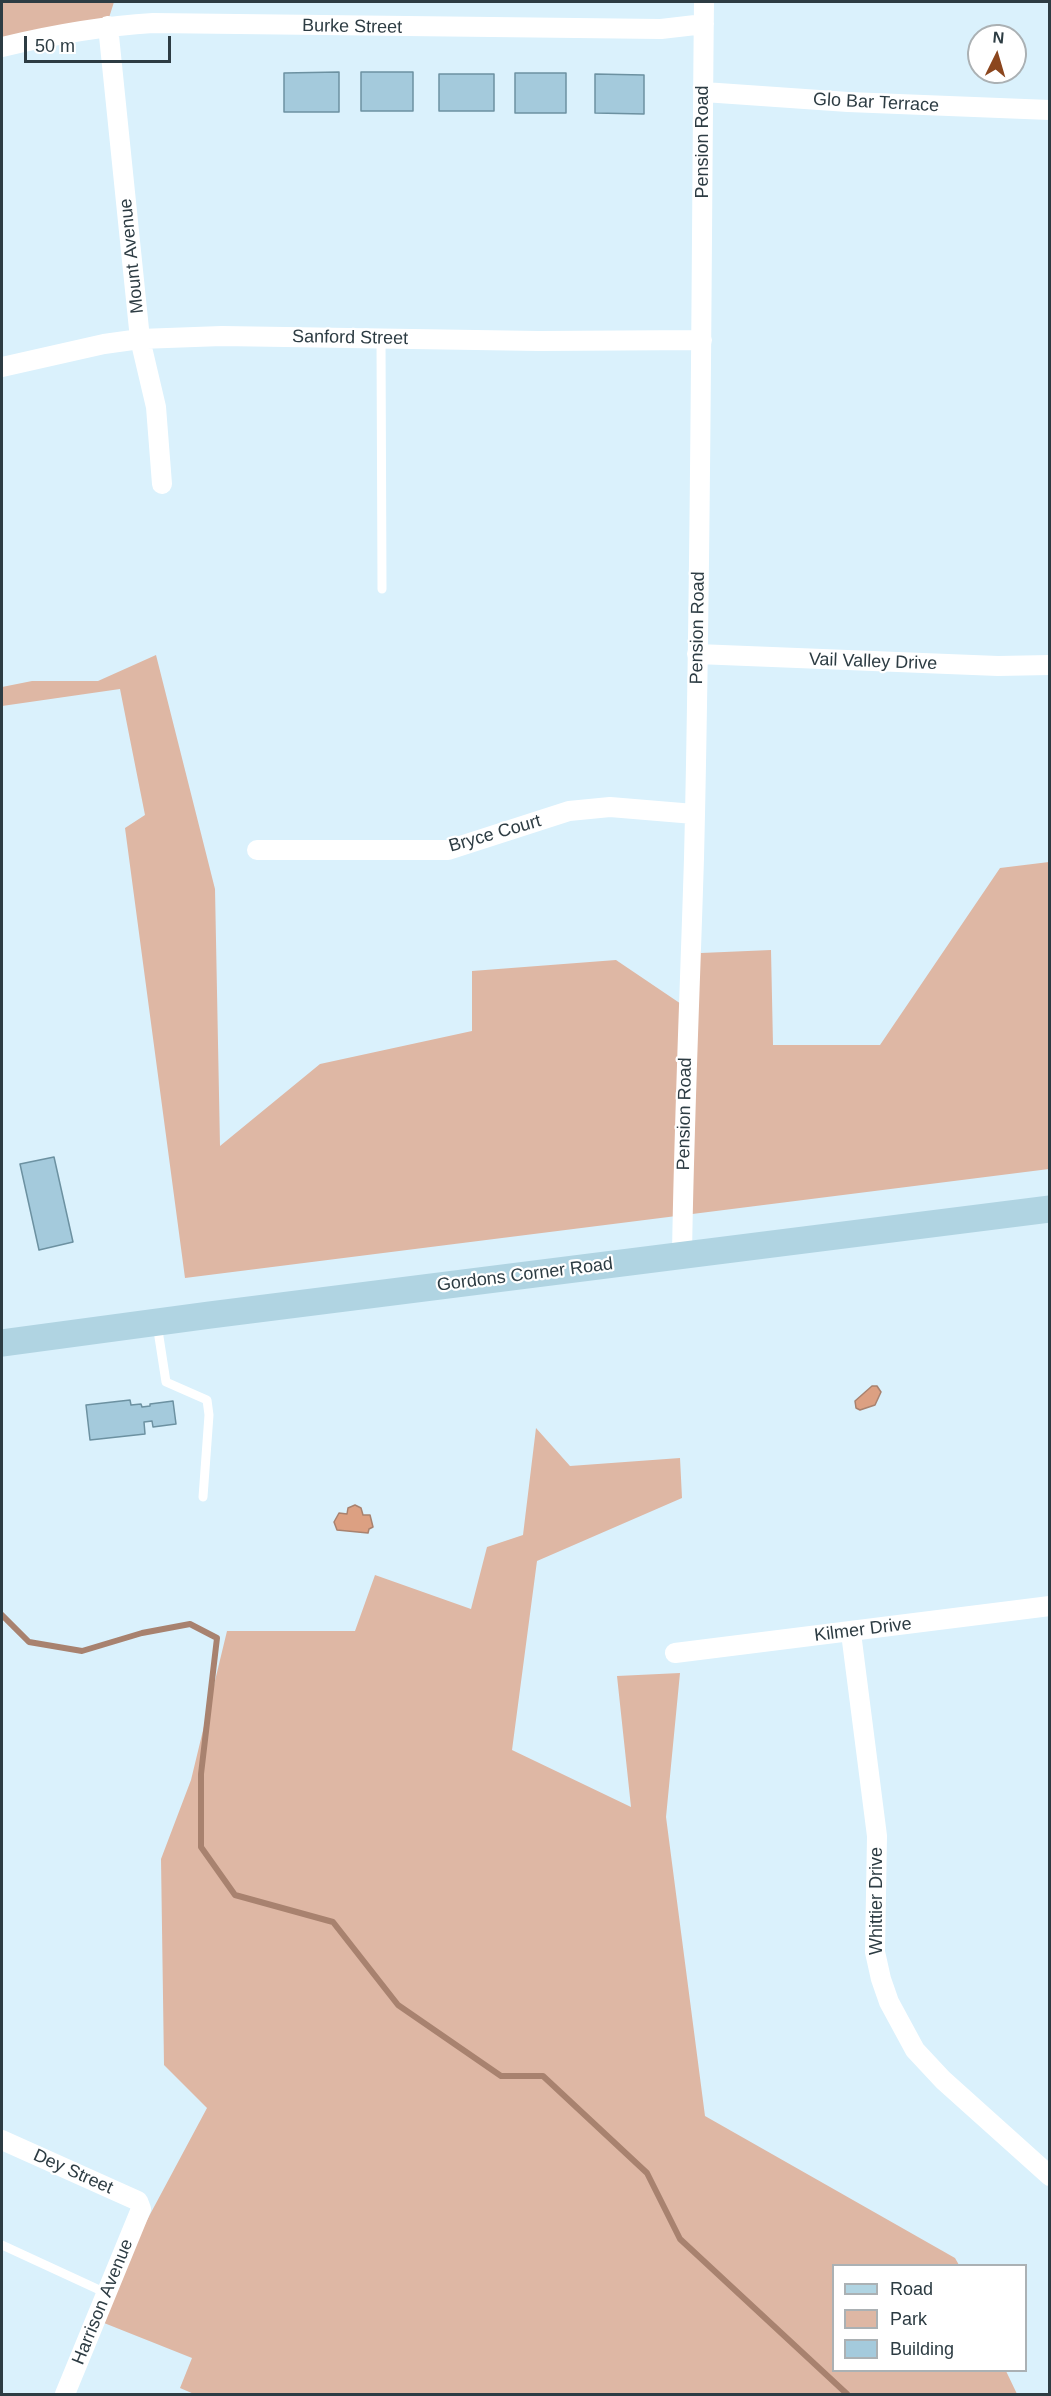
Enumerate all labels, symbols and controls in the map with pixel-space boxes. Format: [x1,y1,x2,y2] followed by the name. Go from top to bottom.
[302,15,402,39] street label: Burke Street
[27,24,174,62] scale bar
[967,24,1027,84] north arrow
[992,29,1005,47] text: N
[35,36,75,56] text: 50 m
[692,85,714,199] street label: Pension Road
[812,89,940,117] street label: Glo Bar Terrace
[115,197,149,315] street label: Mount Avenue
[292,326,408,350] street label: Sanford Street
[686,571,710,685] street label: Pension Road
[808,649,938,675] street label: Vail Valley Drive
[446,811,544,857] street label: Bryce Court
[673,1057,697,1171] street label: Pension Road
[436,1253,614,1297] street label: Gordons Corner Road
[813,1613,913,1647] street label: Kilmer Drive
[866,1847,888,1955] street label: Whittier Drive
[30,2145,116,2199] street label: Dey Street
[68,2236,138,2368] street label: Harrison Avenue
[832,2264,1027,2372] legend
[890,2279,933,2299] text: Road
[890,2309,927,2329] text: Park
[890,2339,954,2359] text: Building

